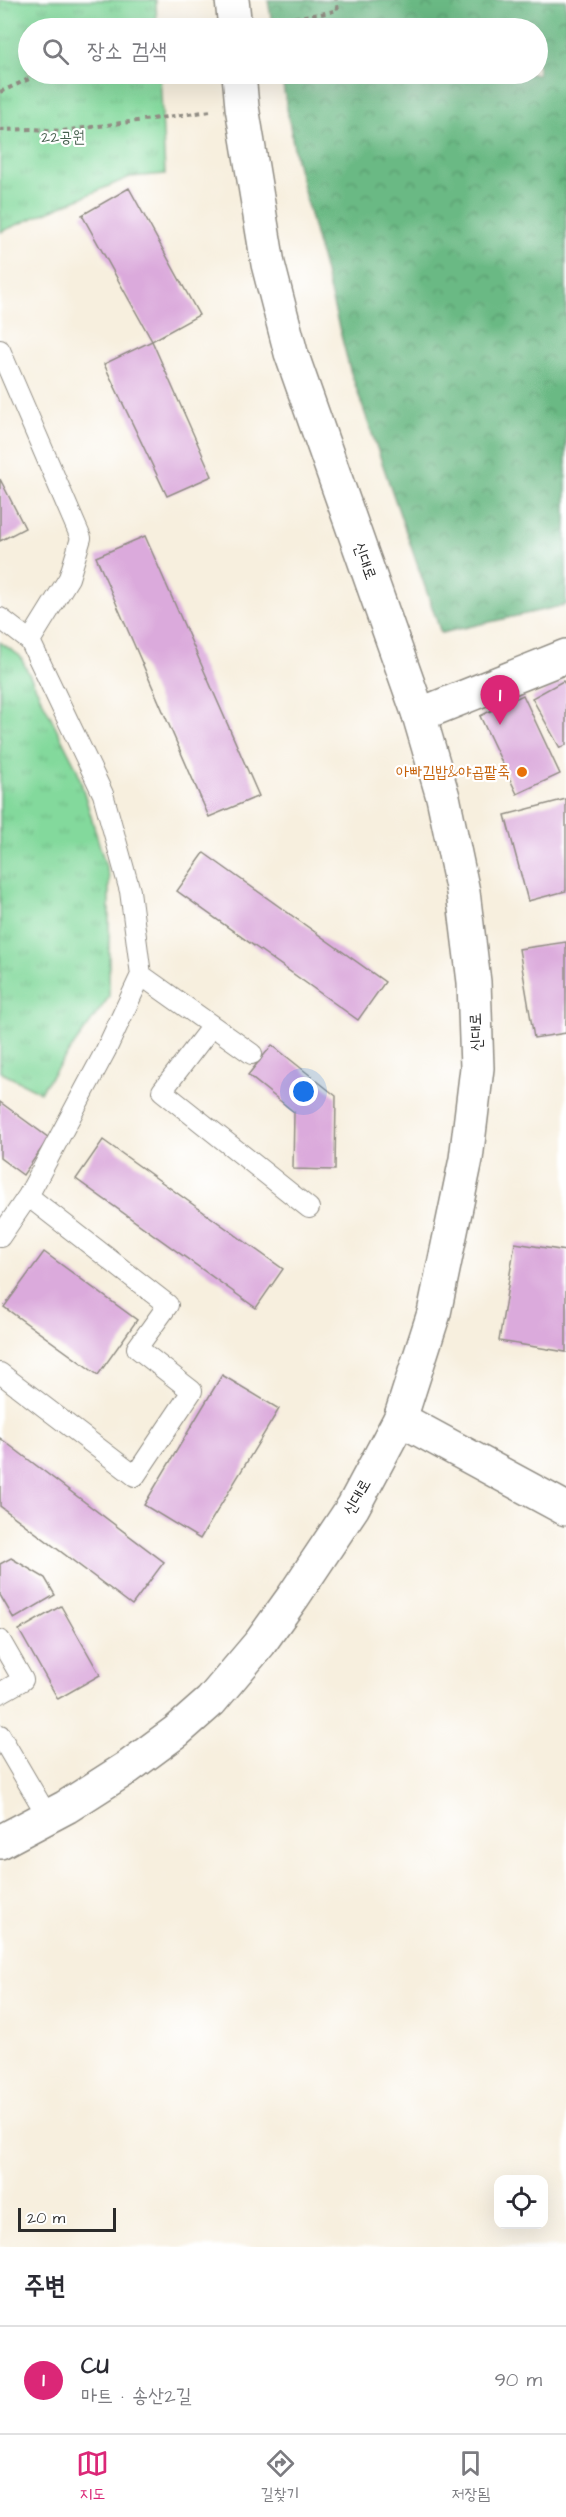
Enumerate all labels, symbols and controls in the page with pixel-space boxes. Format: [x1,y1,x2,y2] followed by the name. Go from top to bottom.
[18,18,548,84] search box
[39,35,72,68] icon: search
[87,36,167,67] text: 장소 검색
[41,126,85,148] park label: 22공원
[348,539,382,583] street label: 신대로
[480,676,520,725] pin: 1
[396,761,510,783] place label: 아빠김밥&야곱팥죽
[515,765,529,779] marker: 아빠김밥&야곱팥죽
[464,1012,488,1052] street label: 신대로
[289,1077,318,1106] your location
[338,1475,376,1519] street label: 신대로
[494,2175,548,2229] map controls
[494,2175,548,2229] button: locate
[18,2205,116,2232] scale bar
[27,2207,65,2229] text: 20 m
[24,2268,66,2304] text: 주변
[81,2351,109,2382] text: CU
[42,2366,45,2394] text: 1
[494,2366,542,2394] text: 90 m
[81,2382,192,2410] text: 마트 · 송산2길
[76,2447,109,2505] tab: 지도
[261,2447,299,2505] tab: 길찾기
[451,2447,490,2505] tab: 저장됨

